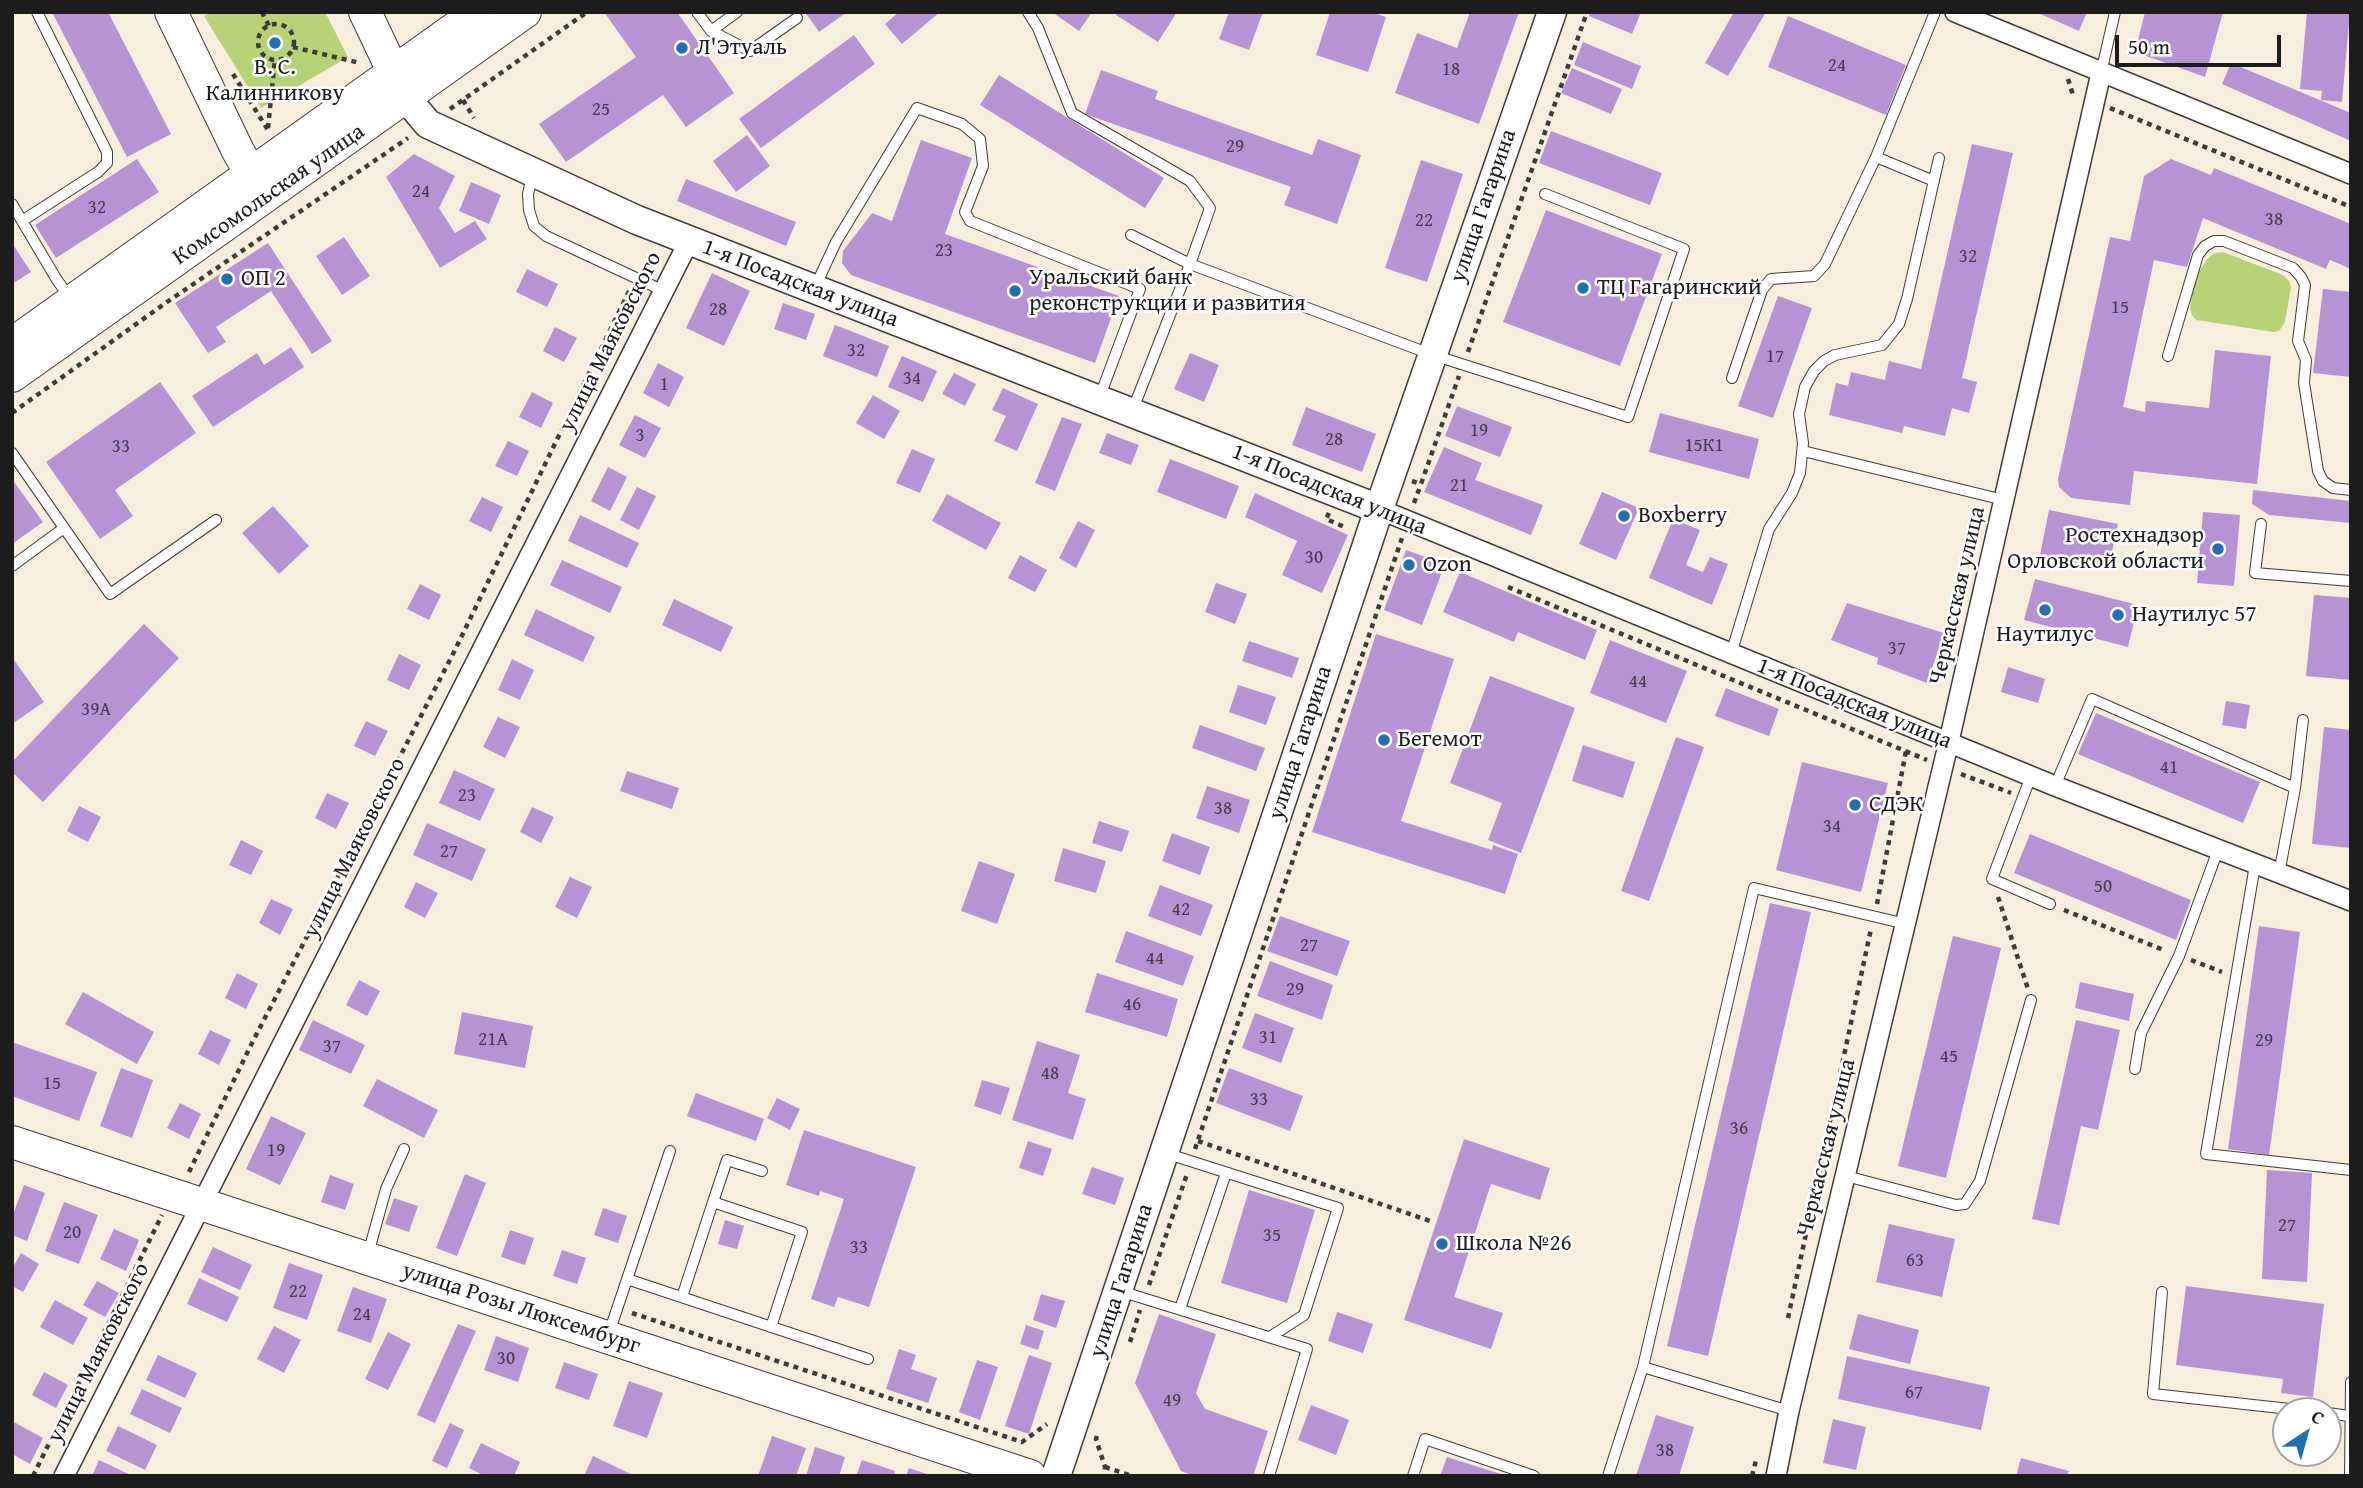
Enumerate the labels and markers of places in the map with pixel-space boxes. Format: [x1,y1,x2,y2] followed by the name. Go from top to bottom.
[696,34,787,62] place label: Л'Этуаль
[267,35,283,51] marker: В. С. Калинникову
[674,40,690,56] marker: Л'Этуаль
[206,54,344,108] place label: В. С. Калинникову
[1029,264,1306,318] place label: Уральский банк реконструкции и развития
[241,265,286,293] place label: ОП 2
[219,271,235,287] marker: ОП 2
[1597,274,1762,302] place label: ТЦ Гагаринский
[1575,280,1591,296] marker: ТЦ Гагаринский
[1007,283,1023,299] marker: Уральский банк реконструкции и развития
[1638,502,1727,530] place label: Boxberry
[1616,508,1632,524] marker: Boxberry
[2007,522,2204,576] place label: Ростехнадзор Орловской области
[2210,541,2226,557] marker: Ростехнадзор Орловской области
[1423,551,1472,579] place label: Ozon
[1401,557,1417,573] marker: Ozon
[2132,601,2257,629] place label: Наутилус 57
[2037,602,2053,618] marker: Наутилус
[2110,607,2126,623] marker: Наутилус 57
[1996,621,2094,649] place label: Наутилус
[1398,726,1482,754] place label: Бегемот
[1376,732,1392,748] marker: Бегемот
[1869,791,1923,819] place label: СДЭК
[1847,797,1863,813] marker: СДЭК
[1456,1230,1572,1258] place label: Школа №26
[1434,1236,1450,1252] marker: Школа №26

